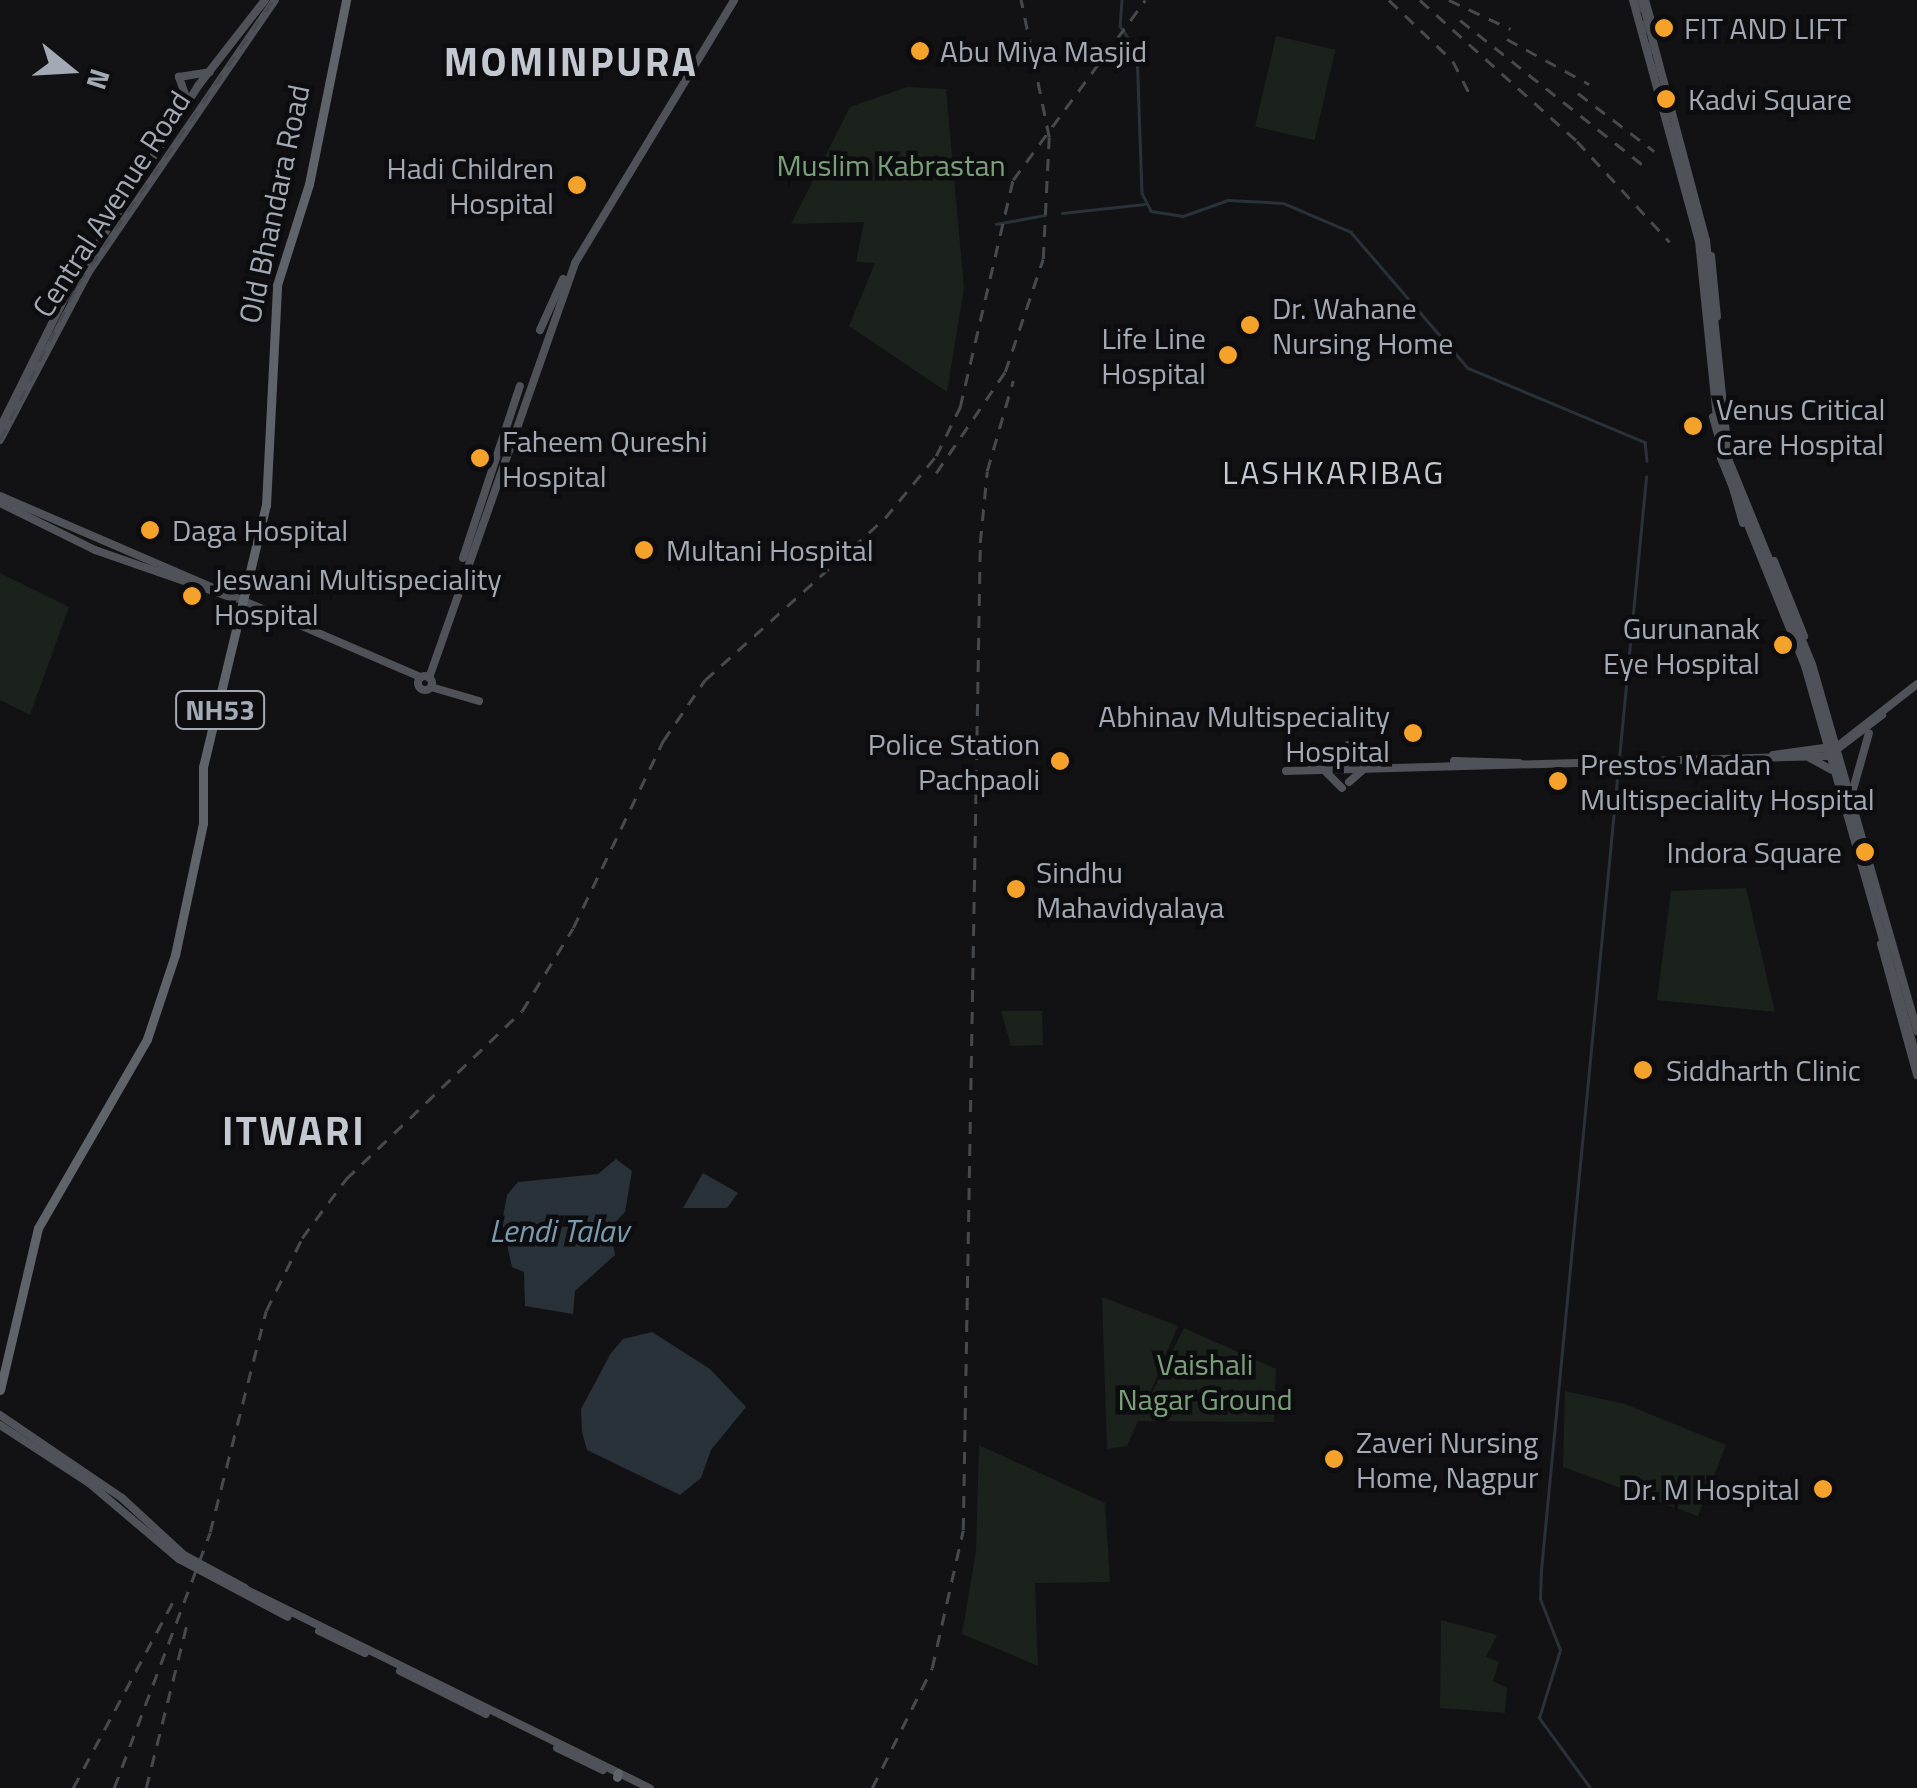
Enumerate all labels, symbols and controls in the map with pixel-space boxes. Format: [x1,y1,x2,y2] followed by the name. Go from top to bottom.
[1684,10,1847,46] place label: FIT AND LIFT
[1653,17,1675,39] marker: FIT AND LIFT
[20,20,120,120] north arrow
[940,33,1147,69] place label: Abu Miya Masjid
[444,38,698,86] district label: MOMINPURA
[909,40,931,62] marker: Abu Miya Masjid
[76,64,122,95] text: N
[1688,81,1852,117] place label: Kadvi Square
[231,82,317,326] street label: Old Bhandara Road
[25,84,197,324] street label: Central Avenue Road
[1653,86,1679,112] marker: Kadvi Square
[776,147,1006,183] park label: Muslim Kabrastan
[387,150,554,220] place label: Hadi Children Hospital
[564,172,590,198] marker: Hadi Children Hospital
[1272,290,1453,360] place label: Dr. Wahane Nursing Home
[1237,312,1263,338] marker: Dr. Wahane Nursing Home
[1101,320,1206,390] place label: Life Line Hospital
[1215,342,1241,368] marker: Life Line Hospital
[1716,391,1886,462] place label: Venus Critical Care Hospital
[1680,413,1706,439] marker: Venus Critical Care Hospital
[502,423,707,494] place label: Faheem Qureshi Hospital
[467,445,493,471] marker: Faheem Qureshi Hospital
[1222,453,1446,491] district label: LASHKARIBAG
[172,512,348,548] place label: Daga Hospital
[137,517,163,543] marker: Daga Hospital
[666,532,874,568] place label: Multani Hospital
[631,537,657,563] marker: Multani Hospital
[214,561,502,632] place label: Jeswani Multispeciality Hospital
[179,583,205,609] marker: Jeswani Multispeciality Hospital
[1603,610,1760,680] place label: Gurunanak Eye Hospital
[1770,632,1796,658] marker: Gurunanak Eye Hospital
[175,687,265,733] road number: NH53
[1098,698,1390,768] place label: Abhinav Multispeciality Hospital
[1400,720,1426,746] marker: Abhinav Multispeciality Hospital
[868,726,1040,796] place label: Police Station Pachpaoli
[1580,746,1875,816] place label: Prestos Madan Multispeciality Hospital
[1049,750,1071,772] marker: Police Station Pachpaoli
[1545,768,1571,794] marker: Prestos Madan Multispeciality Hospital
[1667,834,1842,870] place label: Indora Square
[1852,839,1878,865] marker: Indora Square
[1036,854,1224,924] place label: Sindhu Mahavidyalaya
[1005,878,1027,900] marker: Sindhu Mahavidyalaya
[1666,1052,1861,1088] place label: Siddharth Clinic
[1630,1057,1656,1083] marker: Siddharth Clinic
[222,1107,366,1155] district label: ITWARI
[489,1211,629,1249] water label: Lendi Talav
[1117,1346,1293,1416] park label: Vaishali Nagar Ground
[1356,1424,1538,1494] place label: Zaveri Nursing Home, Nagpur
[1321,1446,1347,1472] marker: Zaveri Nursing Home, Nagpur
[1622,1471,1800,1507] place label: Dr. M Hospital
[1810,1476,1836,1502] marker: Dr. M Hospital

